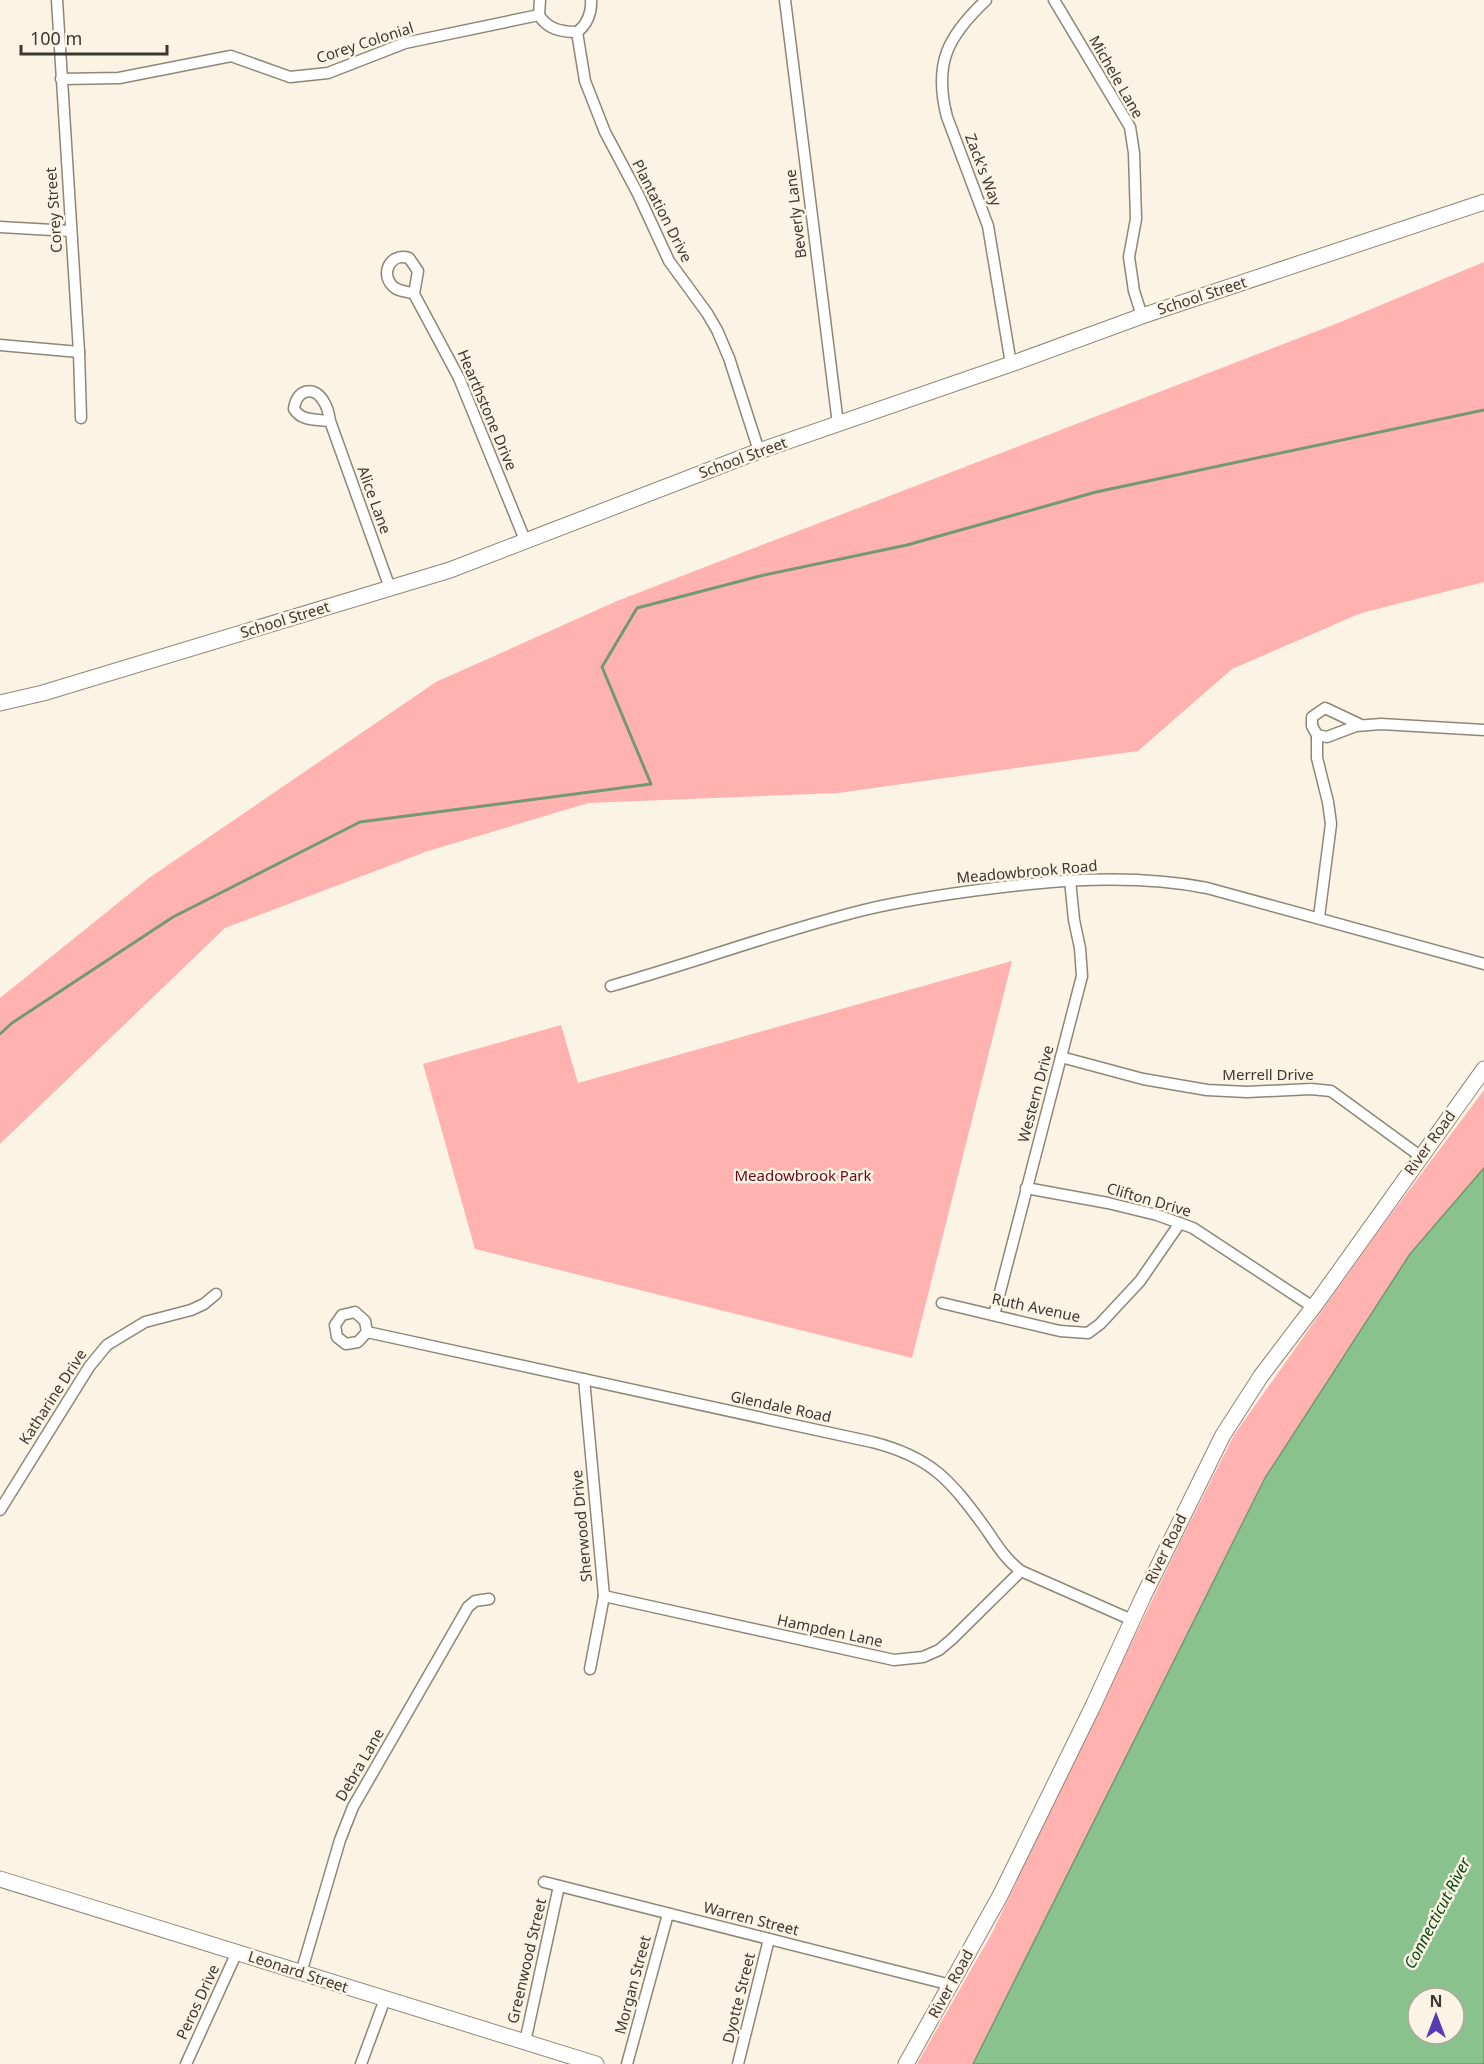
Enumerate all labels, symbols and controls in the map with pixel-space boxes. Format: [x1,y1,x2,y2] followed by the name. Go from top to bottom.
[314,17,416,67] street label: Corey Colonial
[21,18,166,56] scale bar
[30,26,82,50] text: 100 m
[1085,31,1149,122] street label: Michele Lane
[961,131,1007,209] street label: Zack's Way
[628,156,697,265] street label: Plantation Drive
[40,166,66,254] street label: Corey Street
[780,168,810,260] street label: Beverly Lane
[1155,271,1249,319] street label: School Street
[453,346,522,473] street label: Hearthstone Drive
[696,432,790,482] street label: School Street
[353,463,396,536] street label: Alice Lane
[238,596,332,642] street label: School Street
[956,855,1098,887] street label: Meadowbrook Road
[1012,1043,1058,1144] street label: Western Drive
[1222,1064,1314,1084] street label: Merrell Drive
[1399,1106,1459,1179] street label: River Road
[734,1165,872,1185] park label: Meadowbrook Park
[1105,1177,1194,1221] street label: Clifton Drive
[990,1288,1082,1326] street label: Ruth Avenue
[14,1345,90,1448] street label: Katharine Drive
[729,1386,833,1426] street label: Glendale Road
[566,1469,596,1583] street label: Sherwood Drive
[1140,1510,1191,1587] street label: River Road
[775,1609,885,1651] street label: Hampden Lane
[330,1724,388,1805] street label: Debra Lane
[1398,1853,1476,1972] water label: Connecticut River
[502,1896,550,2025] street label: Greenwood Street
[701,1897,802,1940] street label: Warren Street
[609,1933,655,2036] street label: Morgan Street
[246,1945,351,1997] street label: Leonard Street
[923,1946,977,2021] street label: River Road
[717,1950,759,2045] street label: Dyotte Street
[171,1961,223,2042] street label: Peros Drive
[1406,1986,1466,2046] north arrow
[1429,1990,1443,2012] text: N

